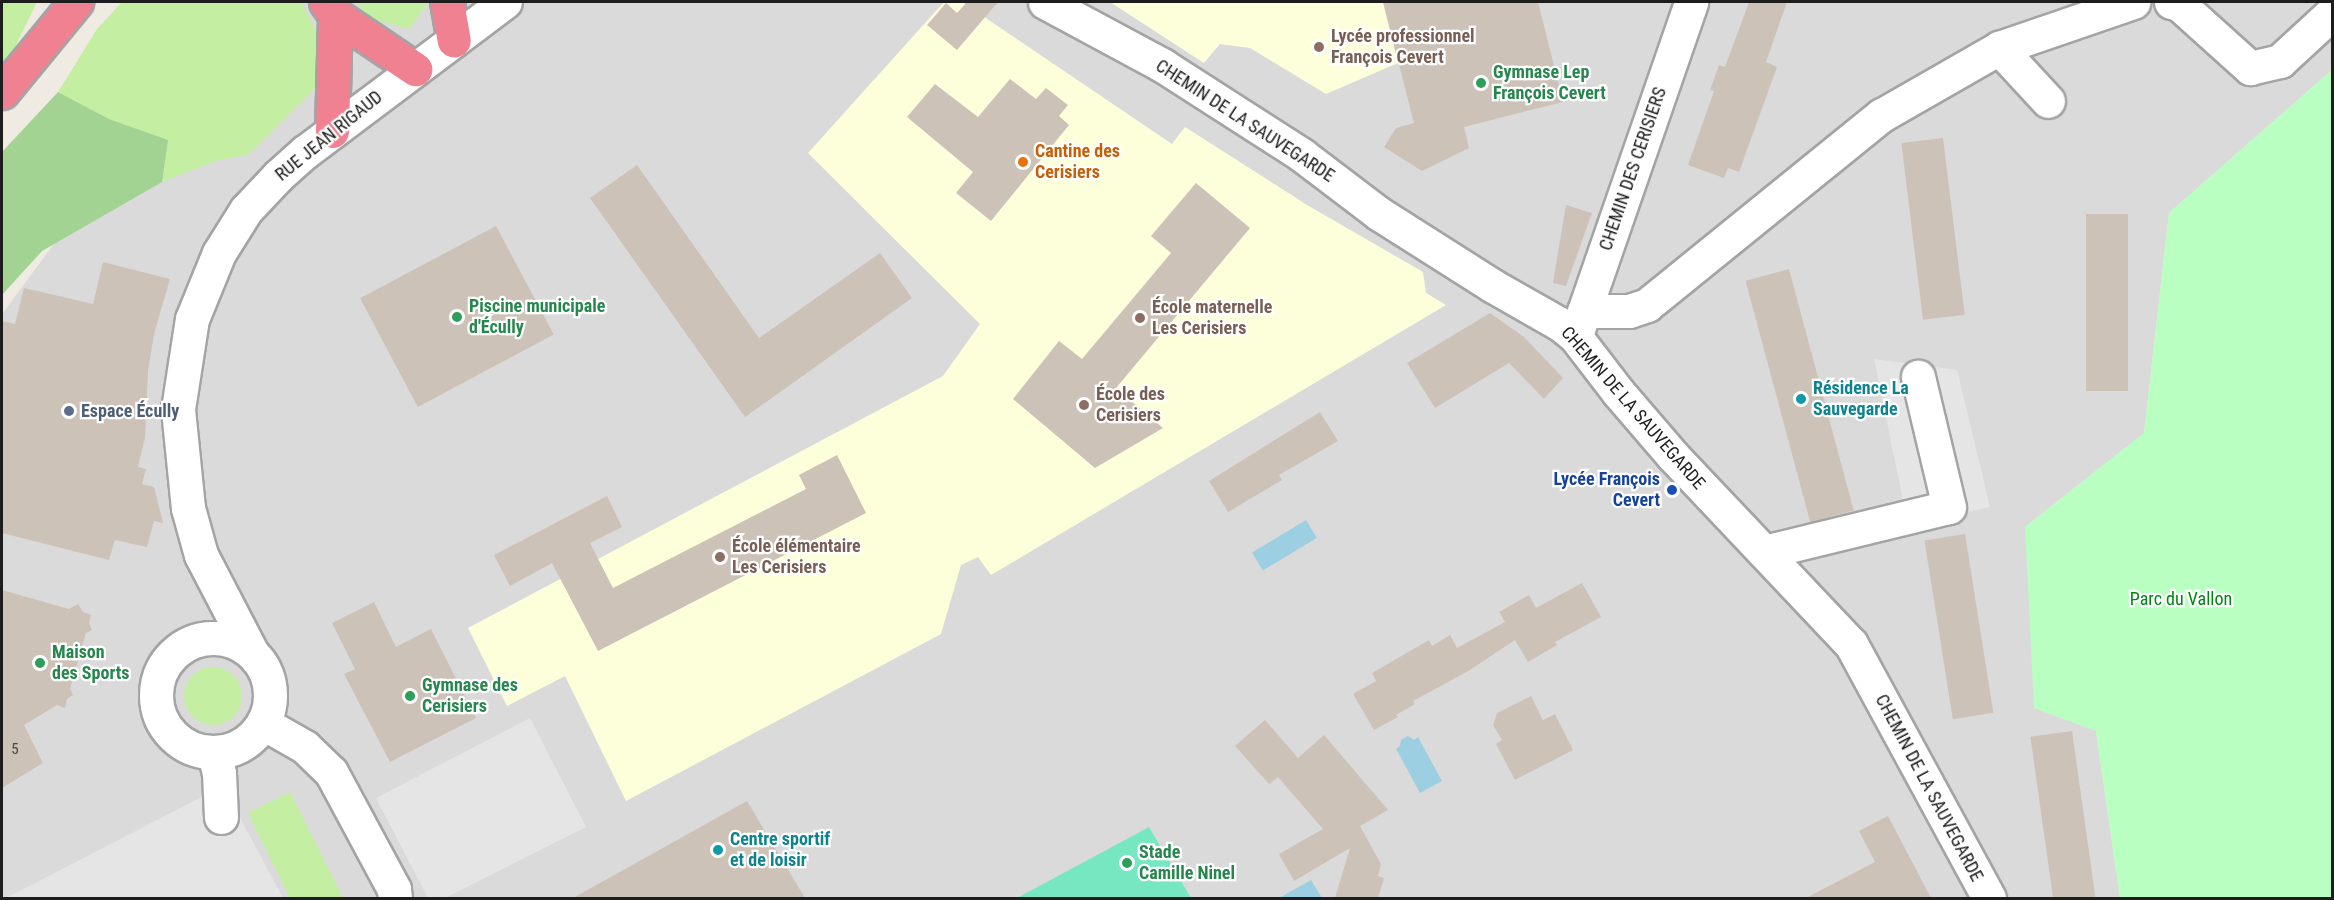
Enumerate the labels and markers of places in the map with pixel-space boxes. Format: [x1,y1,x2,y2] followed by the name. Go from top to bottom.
[1331,26,1475,68] place label: Lycée professionnel François Cevert
[1312,40,1326,54] marker: Lycée professionnel François Cevert
[1493,62,1606,104] place label: Gymnase Lep François Cevert
[1474,76,1488,90] marker: Gymnase Lep François Cevert
[1035,141,1120,184] place label: Cantine des Cerisiers
[1016,155,1030,169] marker: Cantine des Cerisiers
[469,296,605,338] place label: Piscine municipale d'Écully
[1152,297,1272,340] place label: École maternelle Les Cerisiers
[450,310,464,324] marker: Piscine municipale d'Écully
[1133,311,1147,325] marker: École maternelle Les Cerisiers
[1813,378,1909,420] place label: Résidence La Sauvegarde
[1096,384,1165,426] place label: École des Cerisiers
[1794,392,1808,406] marker: Résidence La Sauvegarde
[1077,398,1091,412] marker: École des Cerisiers
[81,400,179,422] place label: Espace Écully
[62,404,76,418] marker: Espace Écully
[1554,469,1660,512] place label: Lycée François Cevert
[1665,483,1679,497] marker: Lycée François Cevert
[732,536,861,578] place label: École élémentaire Les Cerisiers
[713,550,727,564] marker: École élémentaire Les Cerisiers
[52,642,130,684] place label: Maison des Sports
[33,656,47,670] marker: Maison des Sports
[422,675,518,718] place label: Gymnase des Cerisiers
[403,689,417,703] marker: Gymnase des Cerisiers
[730,829,830,872] place label: Centre sportif et de loisir
[1139,842,1235,884] place label: Stade Camille Ninel
[711,843,725,857] marker: Centre sportif et de loisir
[1120,856,1134,870] marker: Stade Camille Ninel

